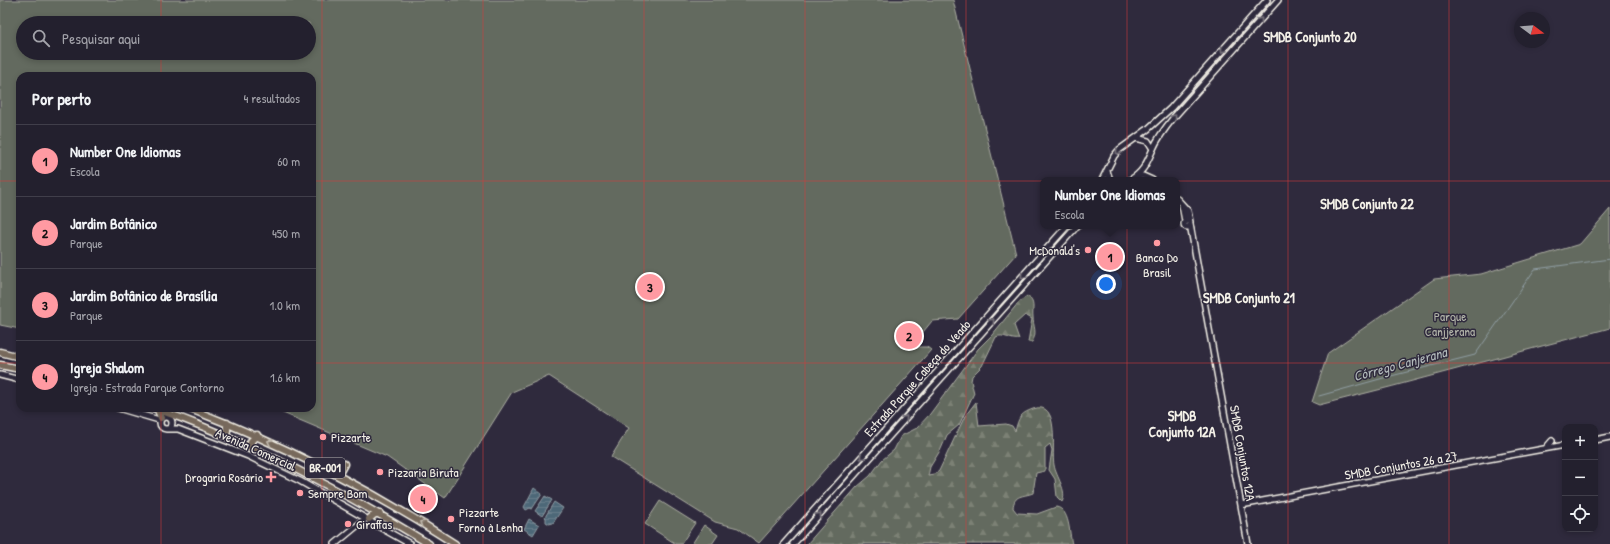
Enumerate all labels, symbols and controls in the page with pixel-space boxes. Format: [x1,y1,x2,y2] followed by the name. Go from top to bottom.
[1514,12,1550,48] north arrow
[16,16,316,60] search box
[1256,17,1263,24] one-way arrow
[30,27,52,49] icon: search
[1263,27,1357,47] district label: SMDB Conjunto 20
[62,28,140,49] text: Pesquisar aqui
[1220,45,1227,53] one-way arrow
[32,87,91,110] text: Por perto
[243,89,300,107] text: 4 resultados
[1170,114,1177,122] one-way arrow
[70,141,181,162] text: Number One Idiomas
[1116,147,1123,155] one-way arrow
[43,152,47,170] text: 1
[277,152,300,170] text: 60 m
[70,162,100,180] text: Escola
[1040,177,1180,229] popup
[1055,184,1165,205] text: Number One Idiomas
[1320,194,1414,214] district label: SMDB Conjunto 22
[1055,205,1084,223] text: Escola
[70,213,157,234] text: Jardim Botânico
[42,224,48,242] text: 2
[272,224,300,242] text: 450 m
[70,234,103,252] text: Parque
[1152,238,1162,248] marker: Banco Do Brasil
[1029,241,1080,259] place label: McDonald's
[1097,242,1123,272] pin: 1
[1083,245,1093,255] marker: McDonald's
[1136,248,1178,281] place label: Banco Do Brasil
[637,272,663,302] pin: 3
[1021,272,1028,279] one-way arrow
[1096,274,1116,294] your location
[70,285,217,306] text: Jardim Botânico de Brasília
[1203,288,1295,308] district label: SMDB Conjunto 21
[42,296,48,314] text: 3
[269,296,300,314] text: 1.0 km
[70,306,103,324] text: Parque
[1425,307,1475,340] park label: Parque Canjjerana
[860,316,974,440] street label: Estrada Parque Cabeça do Veado
[987,318,995,326] one-way arrow
[896,321,922,351] pin: 2
[1351,342,1450,386] water label: Córrego Canjerana
[70,357,144,378] text: Igreja Shalom
[43,368,47,386] text: 4
[270,368,300,386] text: 1.6 km
[70,378,224,396] text: Igreja · Estrada Parque Contorno
[1226,404,1260,503] street label: SMDB Conjuntos 12A
[1148,406,1216,442] district label: SMDB Conjunto 12A
[901,415,908,423] one-way arrow
[213,423,300,475] street label: Avenida Comercial
[1562,424,1598,532] map controls
[1562,424,1598,460] button: +
[331,428,371,446] place label: Pizzarte
[318,432,328,442] marker: Pizzarte
[267,439,275,447] one-way arrow
[1343,446,1459,484] street label: SMDB Conjuntos 26 a 27
[859,452,866,459] one-way arrow
[305,458,345,478] road number: BR-001
[1562,460,1598,496] button: −
[388,463,459,481] place label: Pizzaria Biruta
[375,467,385,477] marker: Pizzaria Biruta
[185,468,263,486] place label: Drogaria Rosário
[266,472,276,482] marker: Drogaria Rosário
[308,484,368,502] place label: Sempre Bom
[410,484,436,514] pin: 4
[295,488,305,498] marker: Sempre Bom
[1562,496,1598,532] button: locate
[458,503,523,536] place label: Pizzarte Forno à Lenha
[814,512,821,520] one-way arrow
[446,514,456,524] marker: Pizzarte Forno à Lenha
[356,515,392,533] place label: Giraffas
[343,519,353,529] marker: Giraffas
[419,520,426,528] one-way arrow

